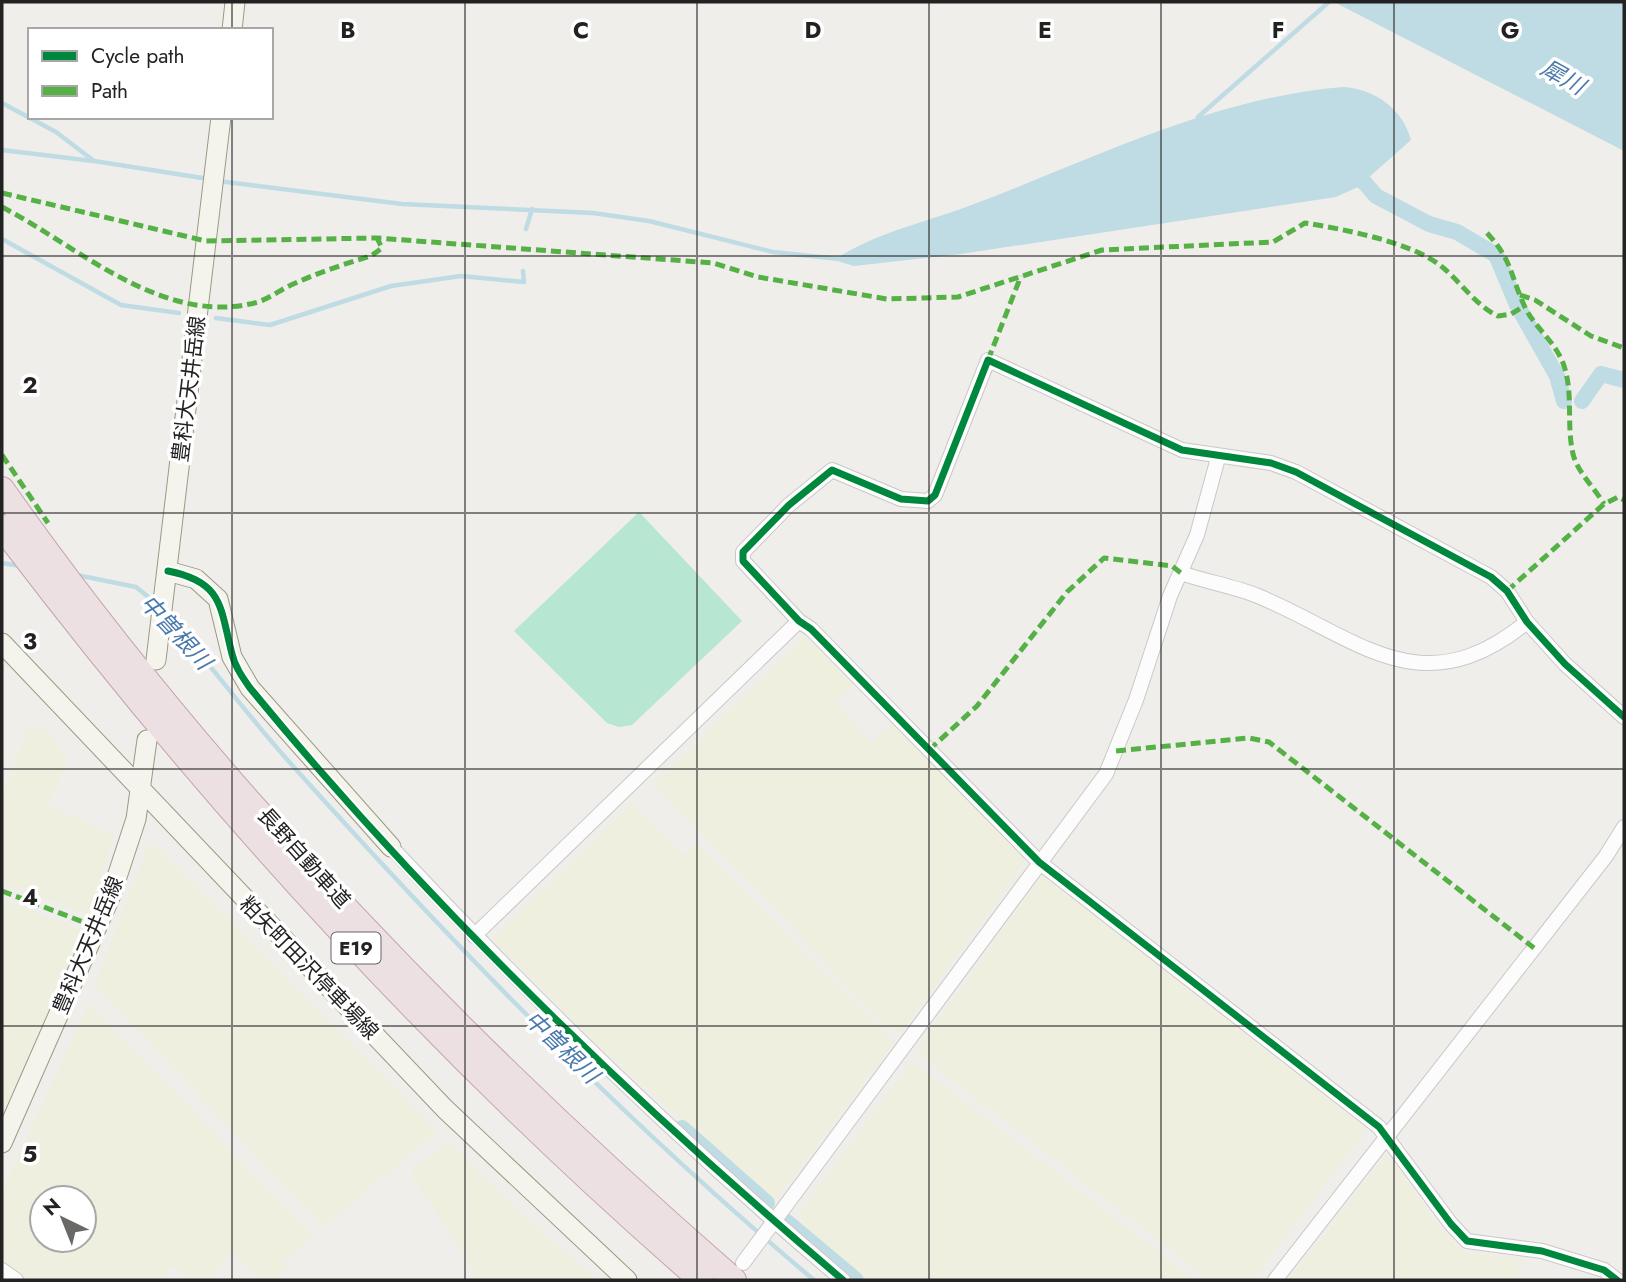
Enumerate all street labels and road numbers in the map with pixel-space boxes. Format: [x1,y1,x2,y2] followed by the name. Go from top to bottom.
[165,314,213,464] street label: 豊科大天井岳線
[251,801,357,915] street label: 長野自動車道
[45,871,131,1019] street label: 豊科大天井岳線
[233,890,385,1046] street label: 粕矢町田沢停車場線
[332,932,380,964] road number: E19

